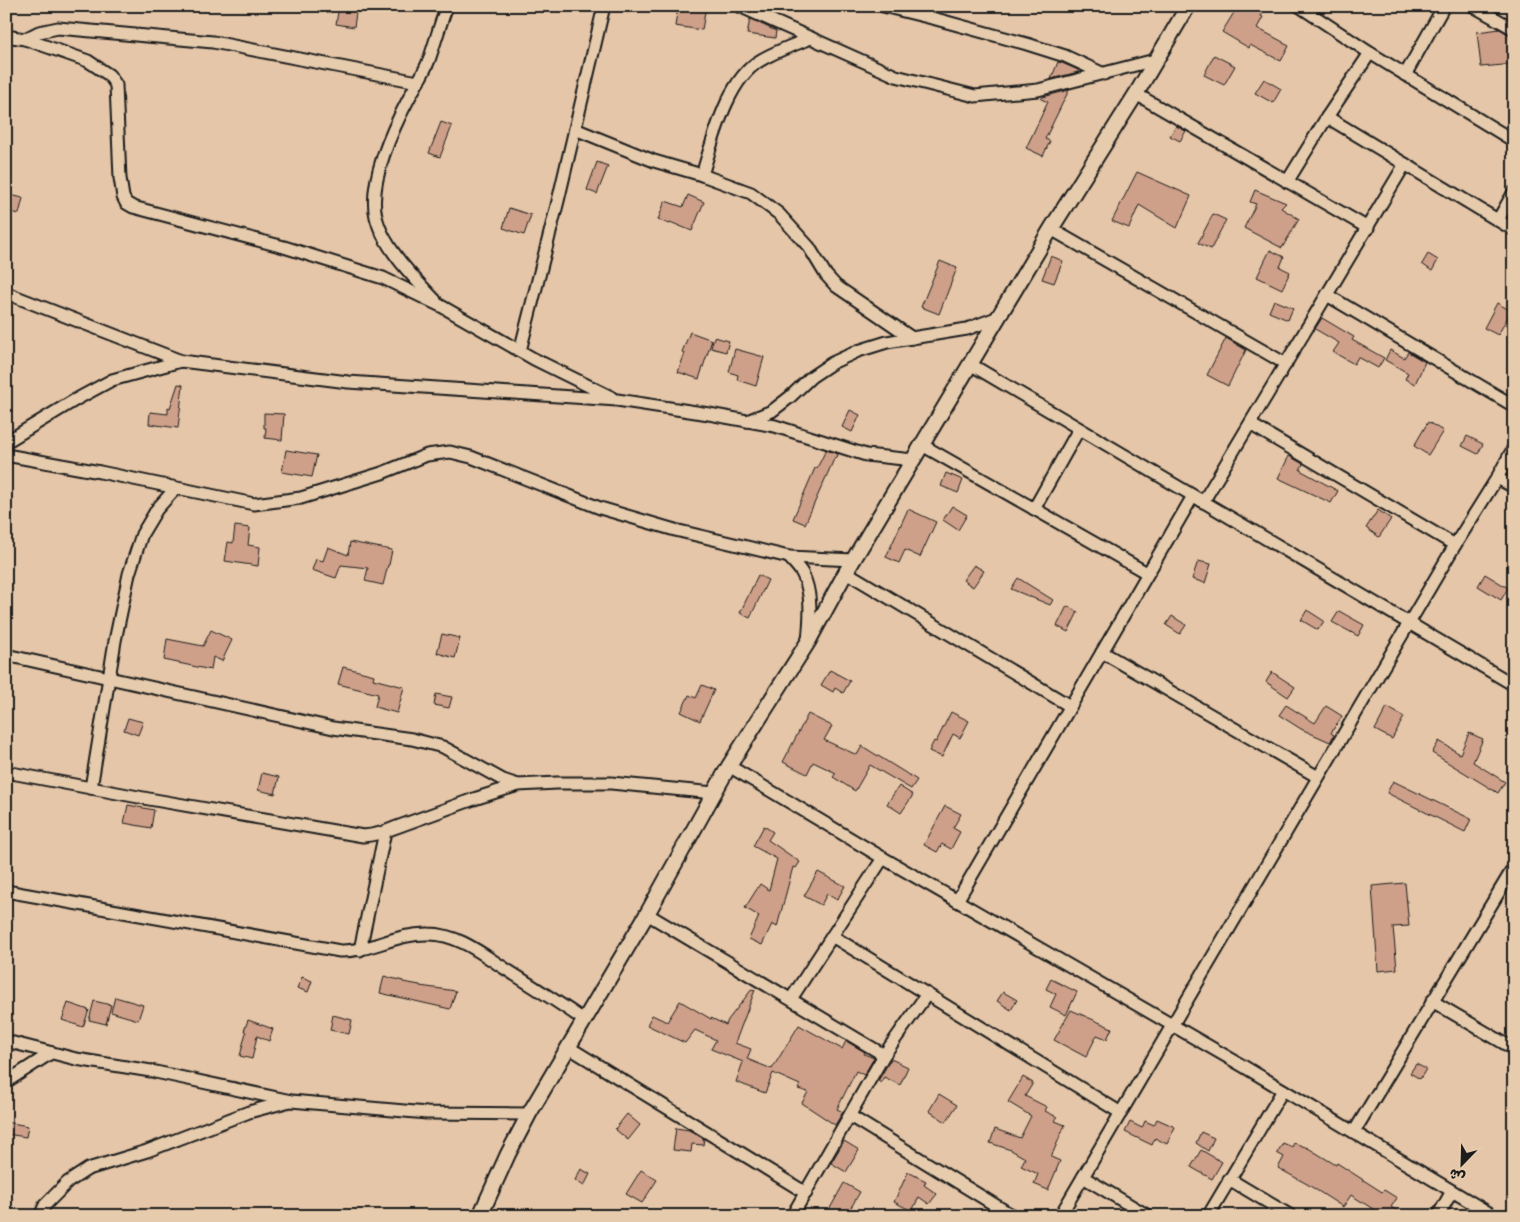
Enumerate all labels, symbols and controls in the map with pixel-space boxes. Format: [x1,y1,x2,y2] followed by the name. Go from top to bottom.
[1438,1140,1488,1190] north arrow
[1447,1165,1468,1186] text: ش

